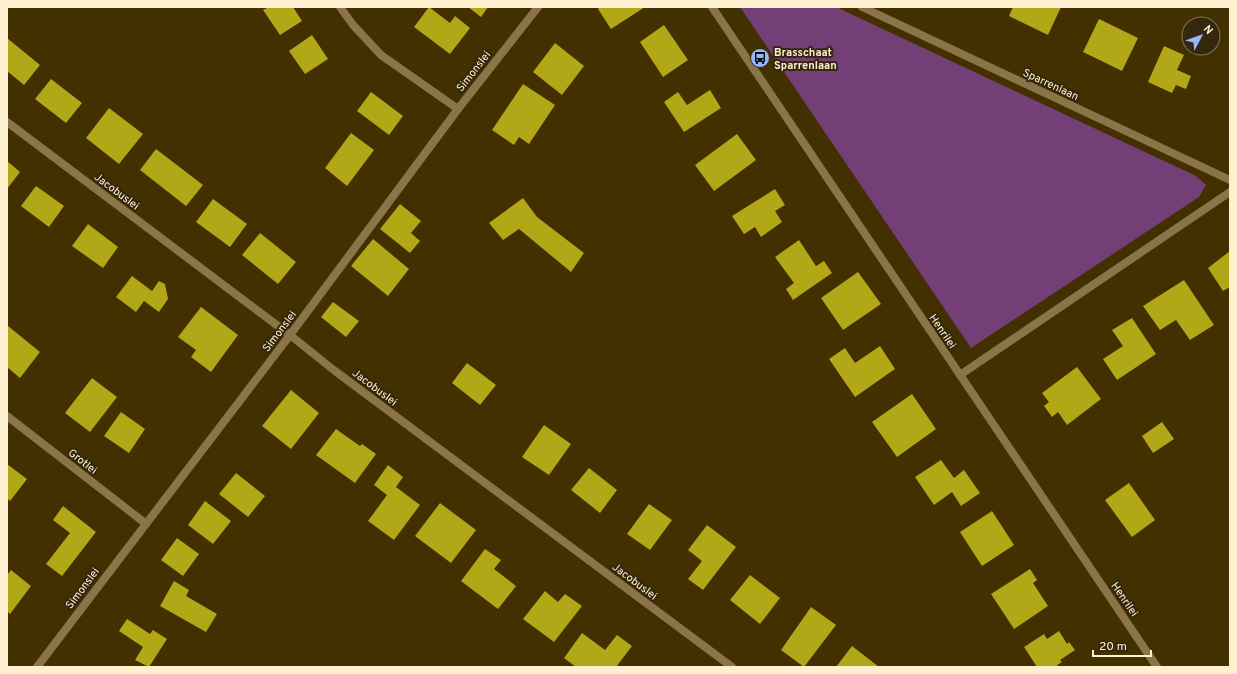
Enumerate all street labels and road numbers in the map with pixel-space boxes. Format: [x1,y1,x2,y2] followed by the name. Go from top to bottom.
[454,48,494,95] street label: Simonslei
[1020,66,1081,104] street label: Sparrenlaan
[91,170,142,213] street label: Jacobuslei
[260,308,300,355] street label: Simonslei
[926,312,959,352] street label: Henrilei
[349,366,400,409] street label: Jacobuslei
[65,446,100,478] street label: Grotlei
[609,560,660,603] street label: Jacobuslei
[63,565,103,612] street label: Simonslei
[1108,580,1141,620] street label: Henrilei

